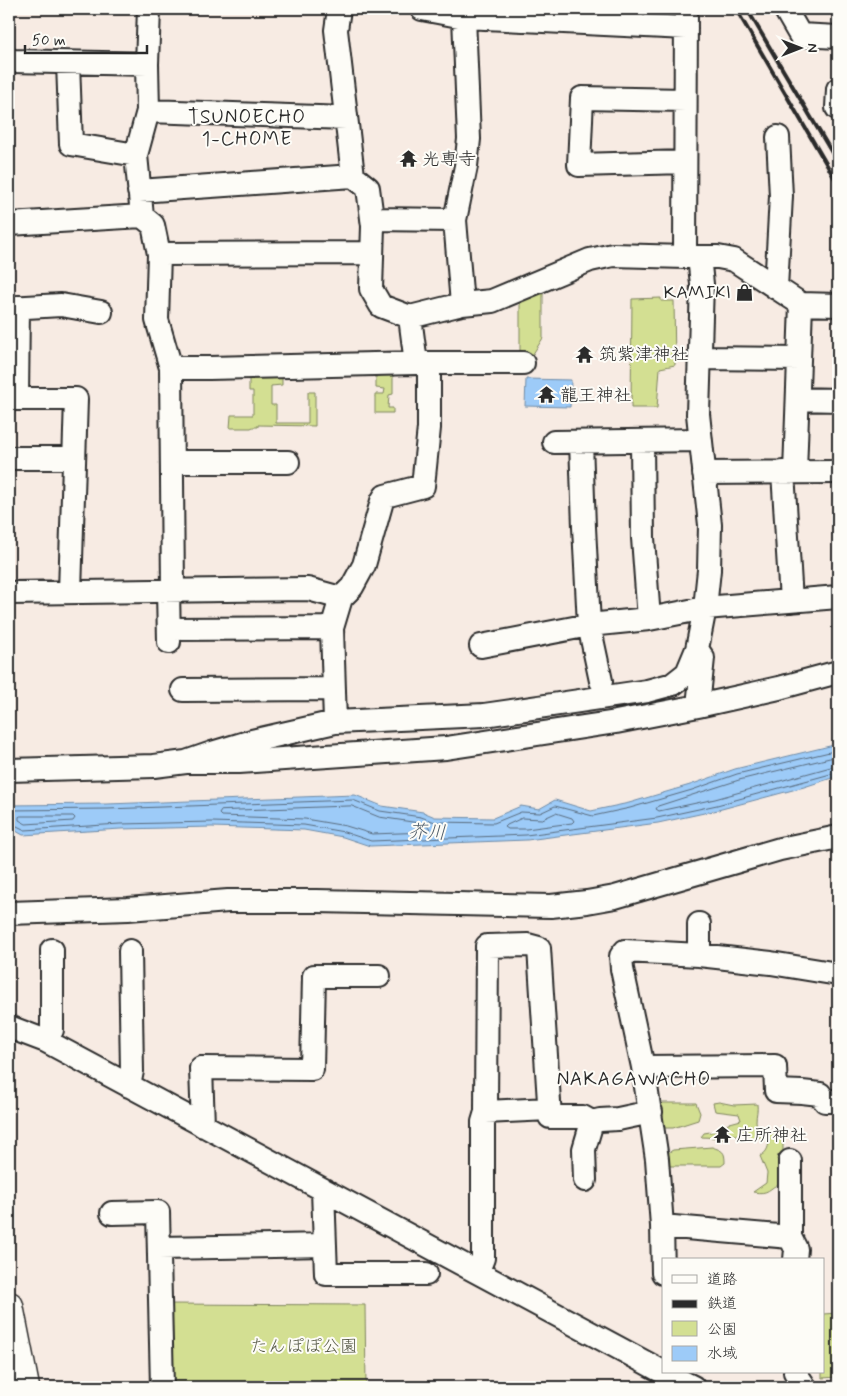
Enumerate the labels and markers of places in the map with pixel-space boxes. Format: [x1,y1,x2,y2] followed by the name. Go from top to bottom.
[422,148,476,172] place label: 光専寺
[398,149,418,169] temple icon: 光専寺
[663,281,731,305] place label: KAMIKI
[735,282,755,302] shop icon: KAMIKI
[599,343,689,367] place label: 筑紫津神社
[575,344,595,364] temple icon: 筑紫津神社
[560,384,632,408] place label: 龍王神社
[536,385,556,405] temple icon: 龍王神社
[736,1124,808,1148] place label: 庄所神社
[712,1125,732,1145] temple icon: 庄所神社

